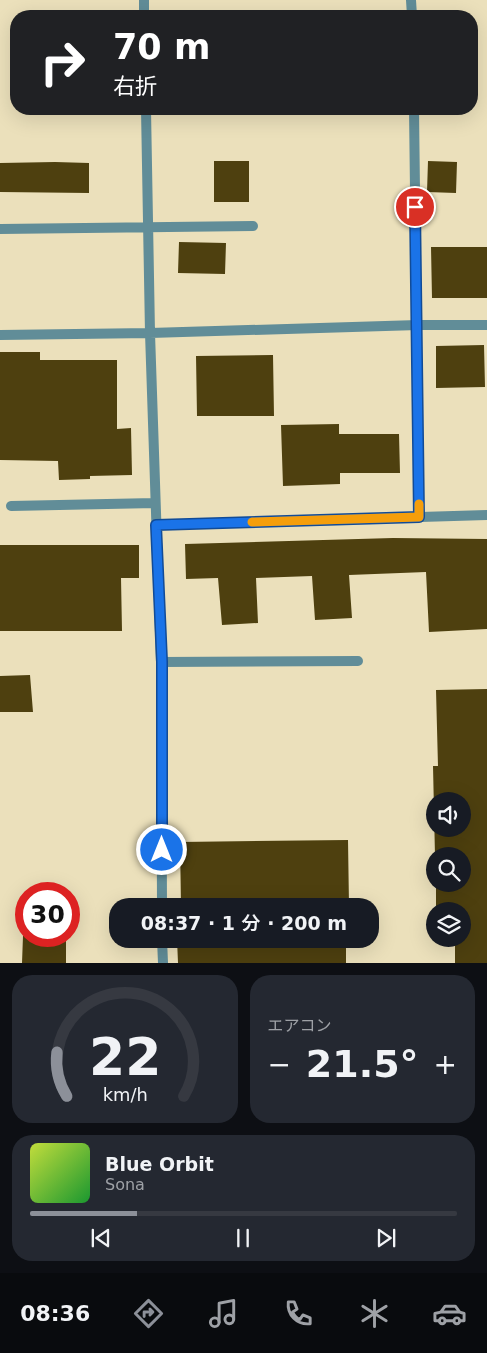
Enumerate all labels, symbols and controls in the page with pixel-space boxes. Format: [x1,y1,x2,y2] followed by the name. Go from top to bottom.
[113,27,210,67] text: 70 m
[30,30,95,95] icon: right
[113,74,157,99] text: 右折
[394,186,436,228] pin
[401,193,429,221] icon: arrive
[426,792,471,947] map controls
[426,792,471,837] button: sound
[135,823,187,875] position arrow
[426,847,471,892] button: search
[15,882,80,947] speed limit sign: 30
[426,902,471,947] button: layers
[141,912,347,934] text: 08:37 · 1 分 · 200 m
[268,1016,332,1035] text: エアコン
[89,1027,161,1087] text: 22
[306,1042,419,1086] text: 21.5°
[268,1048,291,1081] text: −
[434,1048,457,1081] text: +
[102,1084,147,1105] text: km/h
[105,1153,214,1175] text: Blue Orbit
[105,1175,145,1194] text: Sona
[87,1224,115,1252] icon: previous
[229,1224,257,1252] icon: pause
[372,1224,400,1252] icon: next
[131,1296,166,1331] icon: directions
[206,1296,241,1331] icon: music
[281,1296,316,1331] icon: phone
[357,1296,392,1331] icon: climate
[432,1296,467,1331] icon: car
[20,1301,90,1326] text: 08:36

